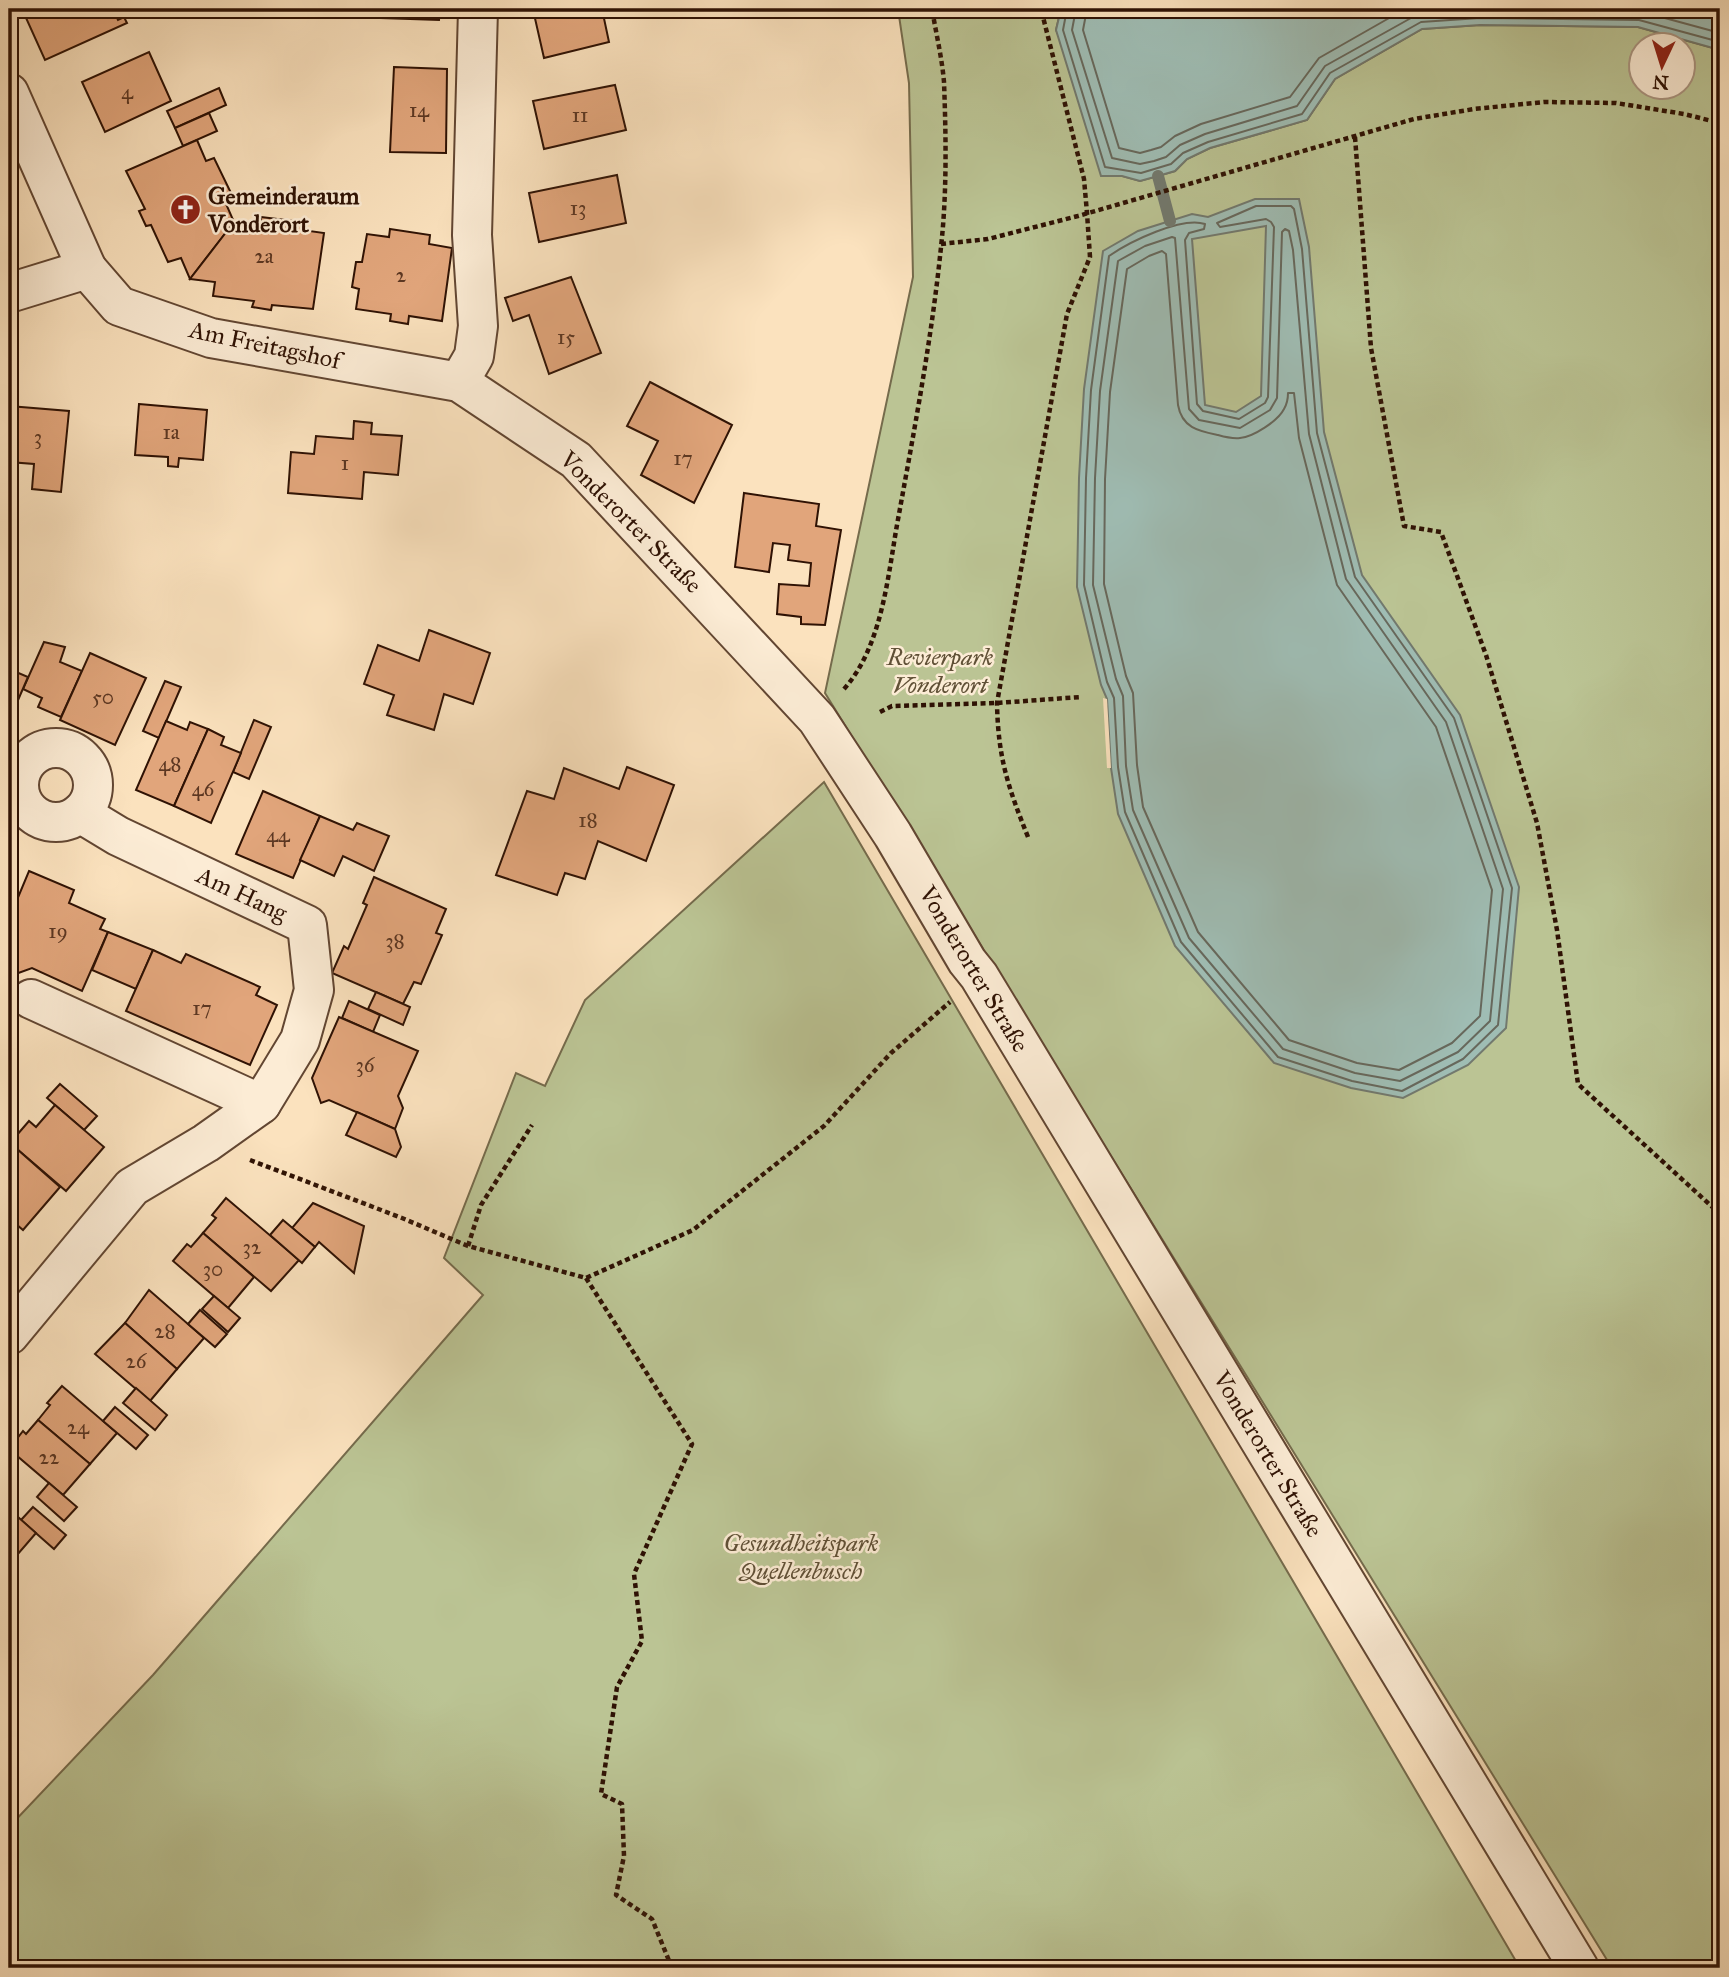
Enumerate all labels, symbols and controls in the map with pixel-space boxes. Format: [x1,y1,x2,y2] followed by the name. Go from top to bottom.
[1628,32,1698,102] north arrow
[1652,70,1670,94] text: N
[121,79,134,105] house number: 4
[409,97,430,123] house number: 14
[572,102,588,128] house number: 11
[207,181,360,239] place label: Gemeinderaum Vonderort
[168,193,202,227] church icon: Gemeinderaum Vonderort
[570,195,586,221] house number: 13
[254,243,274,269] house number: 2a
[396,262,407,288] house number: 2
[186,314,347,376] street label: Am Freitagshof
[557,324,575,350] house number: 15
[162,419,180,445] house number: 1a
[34,424,42,450] house number: 3
[553,444,708,599] street label: Vonderorter Straße
[673,445,693,471] house number: 17
[341,450,349,476] house number: 1
[886,642,994,700] park label: Revierpark Vonderort
[92,684,114,710] house number: 50
[159,751,181,777] house number: 48
[192,776,215,802] house number: 46
[578,807,598,833] house number: 18
[266,822,291,848] house number: 44
[191,860,293,928] street label: Am Hang
[912,879,1036,1058] street label: Vonderorter Straße
[48,918,68,944] house number: 19
[385,928,405,954] house number: 38
[192,995,212,1021] house number: 17
[355,1052,376,1078] house number: 36
[243,1234,262,1260] house number: 32
[203,1256,223,1282] house number: 30
[154,1318,176,1344] house number: 28
[125,1348,148,1374] house number: 26
[1206,1364,1330,1543] street label: Vonderorter Straße
[67,1414,90,1440] house number: 24
[39,1444,60,1470] house number: 22
[723,1528,879,1586] park label: Gesundheitspark Quellenbusch

